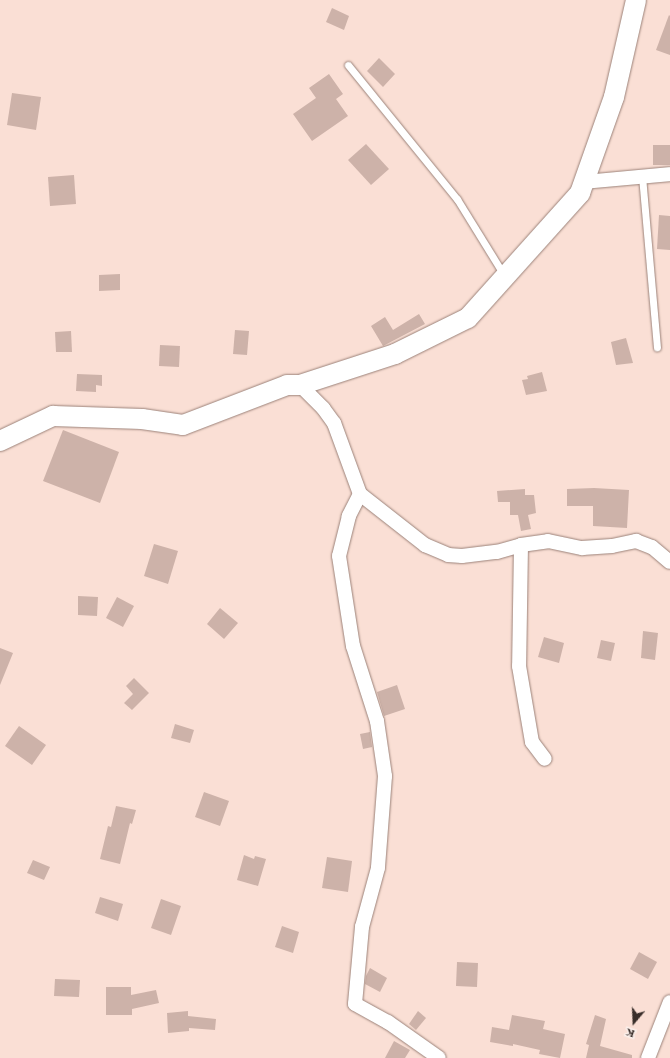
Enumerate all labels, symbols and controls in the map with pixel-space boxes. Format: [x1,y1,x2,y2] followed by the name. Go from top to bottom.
[614,1002,654,1042] north arrow
[624,1026,636,1040] text: K

